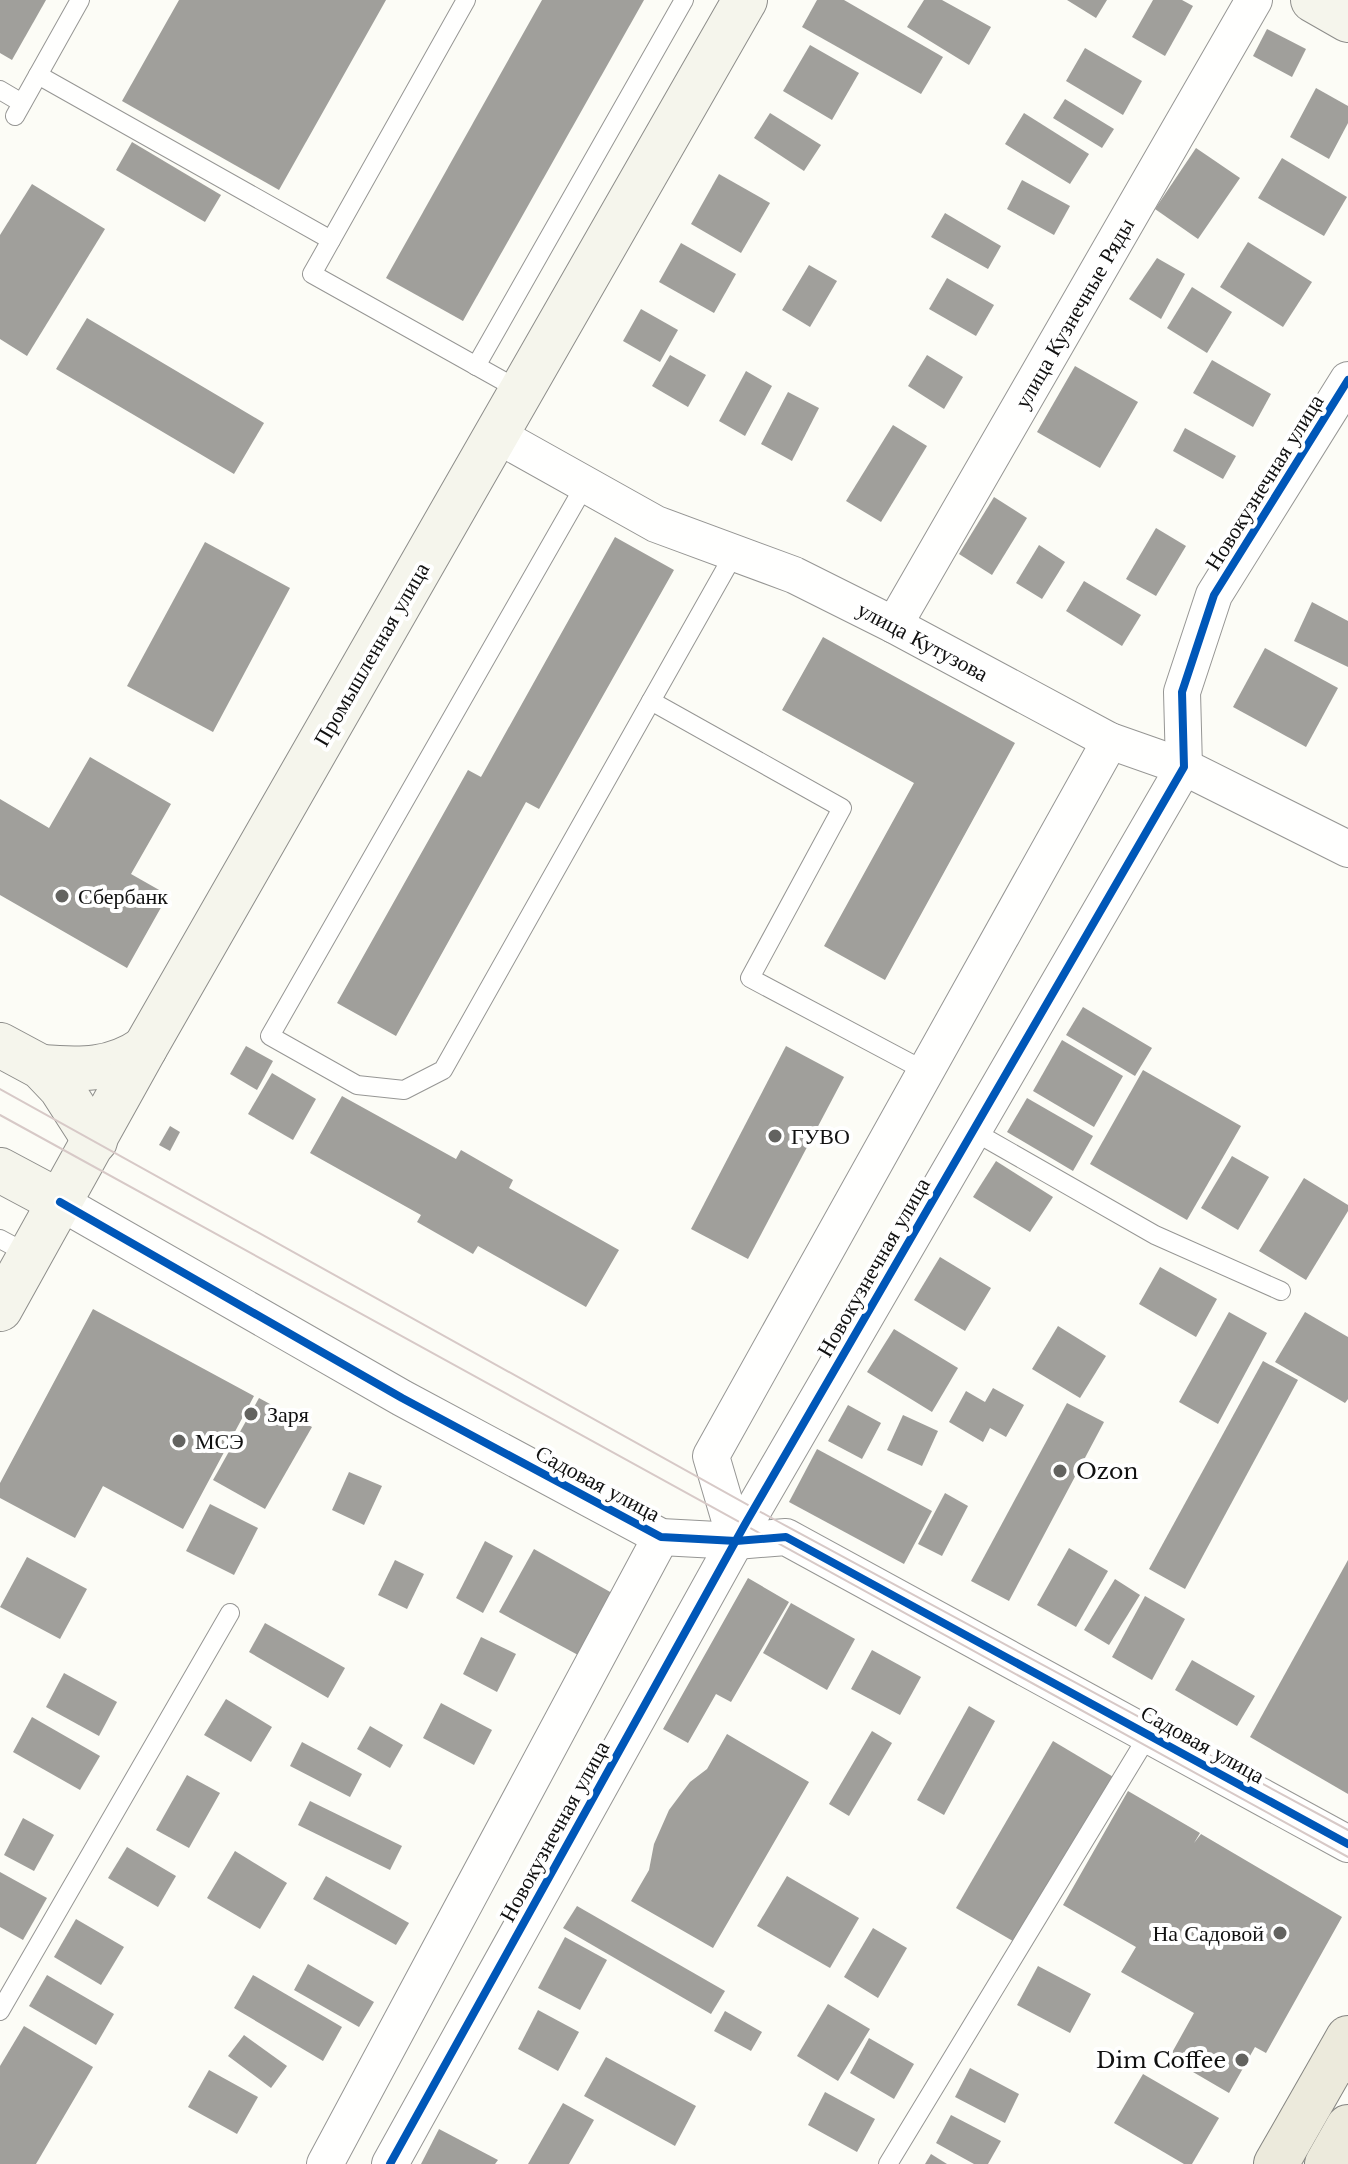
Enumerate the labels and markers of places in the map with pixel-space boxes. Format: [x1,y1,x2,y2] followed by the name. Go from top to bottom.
[78,883,168,910] place label: Сбербанк
[53,887,71,905] marker: Сбербанк
[791,1123,850,1150] place label: ГУВО
[766,1127,784,1145] marker: ГУВО
[267,1401,309,1428] place label: Заря
[242,1405,260,1423] marker: Заря
[195,1428,244,1455] place label: МСЭ
[170,1432,188,1450] marker: МСЭ
[1076,1458,1138,1485] place label: Ozon
[1051,1462,1069,1480] marker: Ozon
[1152,1920,1264,1947] place label: На Садовой
[1271,1924,1289,1942] marker: На Садовой
[1096,2047,1226,2074] place label: Dim Coffee
[1233,2051,1251,2069] marker: Dim Coffee

